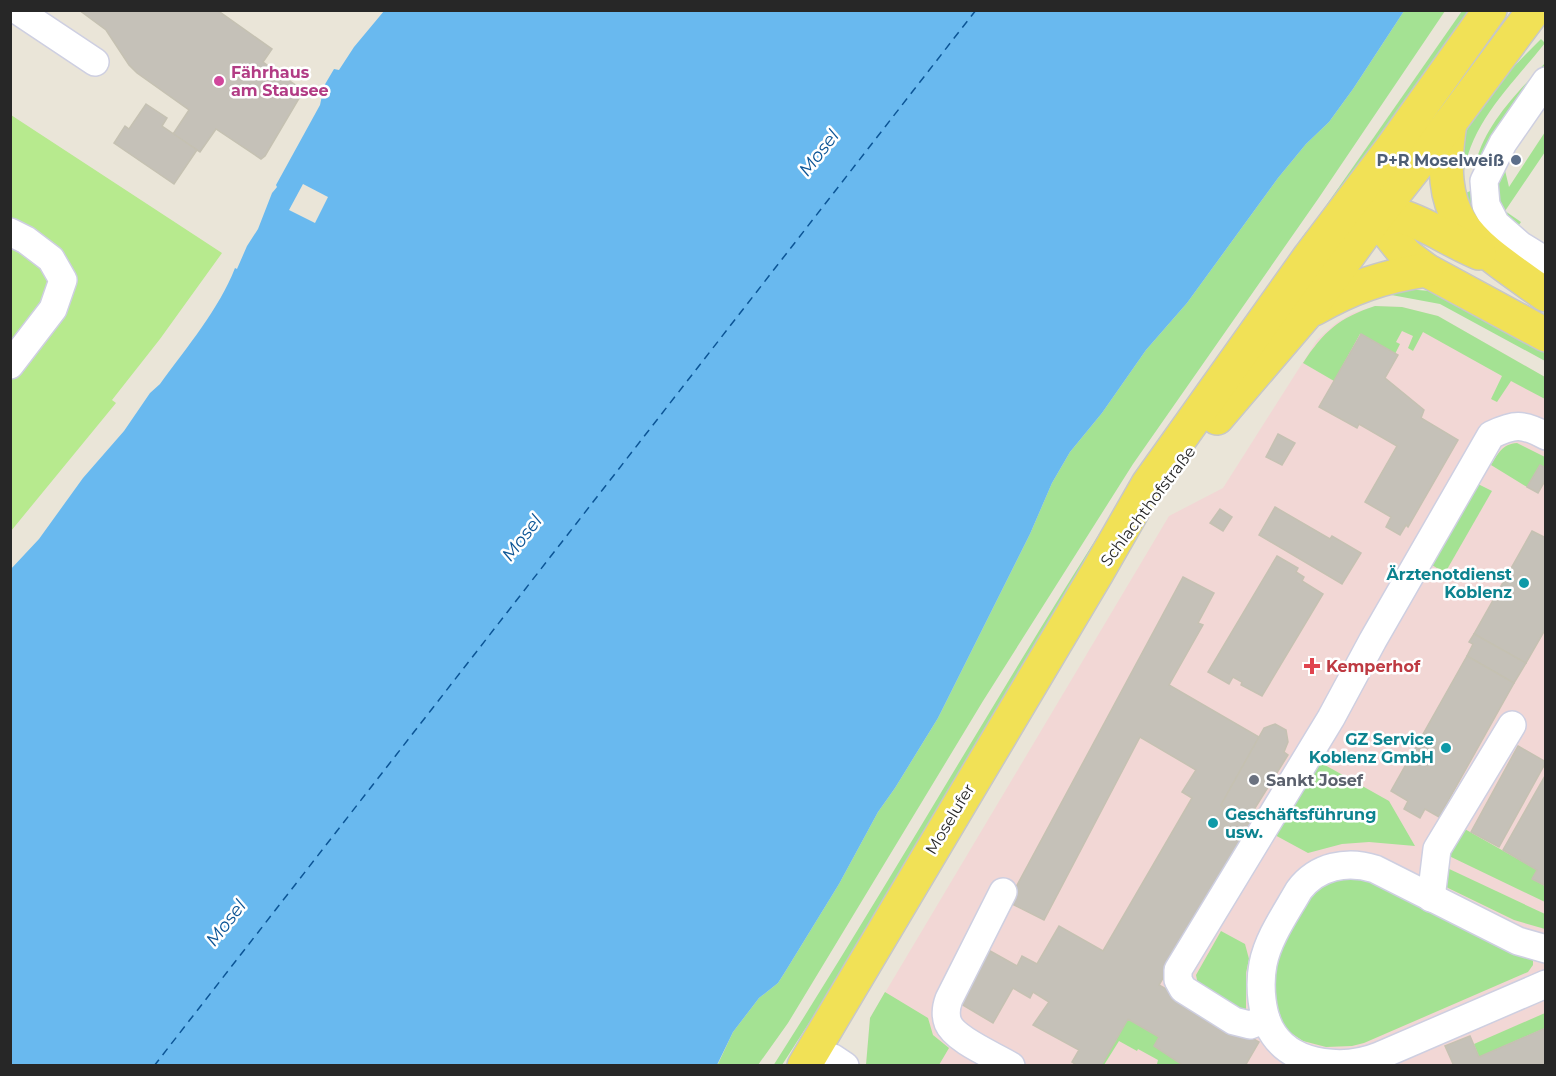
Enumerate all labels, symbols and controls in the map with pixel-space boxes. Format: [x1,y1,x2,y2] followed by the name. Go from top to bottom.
[231,63,329,100] place label: Fährhaus am Stausee
[212,74,226,88] marker: Fährhaus am Stausee
[794,125,844,181] water label: Mosel
[1377,151,1504,170] place label: P+R Moselweiß
[1509,153,1523,167] marker: P+R Moselweiß
[1097,442,1199,570] street label: Schlachthofstraße
[497,510,547,566] water label: Mosel
[1386,565,1512,602] place label: Ärztenotdienst Koblenz
[1517,576,1531,590] marker: Ärztenotdienst Koblenz
[1303,657,1321,675] marker: Kemperhof
[1326,657,1421,676] place label: Kemperhof
[1309,730,1434,767] place label: GZ Service Koblenz GmbH
[1439,741,1453,755] marker: GZ Service Koblenz GmbH
[1266,771,1364,790] place label: Sankt Josef
[1247,773,1261,787] marker: Sankt Josef
[921,780,979,858] street label: Moselufer
[1225,805,1376,842] place label: Geschäftsführung usw.
[1206,816,1220,830] marker: Geschäftsführung usw.
[201,895,251,951] water label: Mosel

